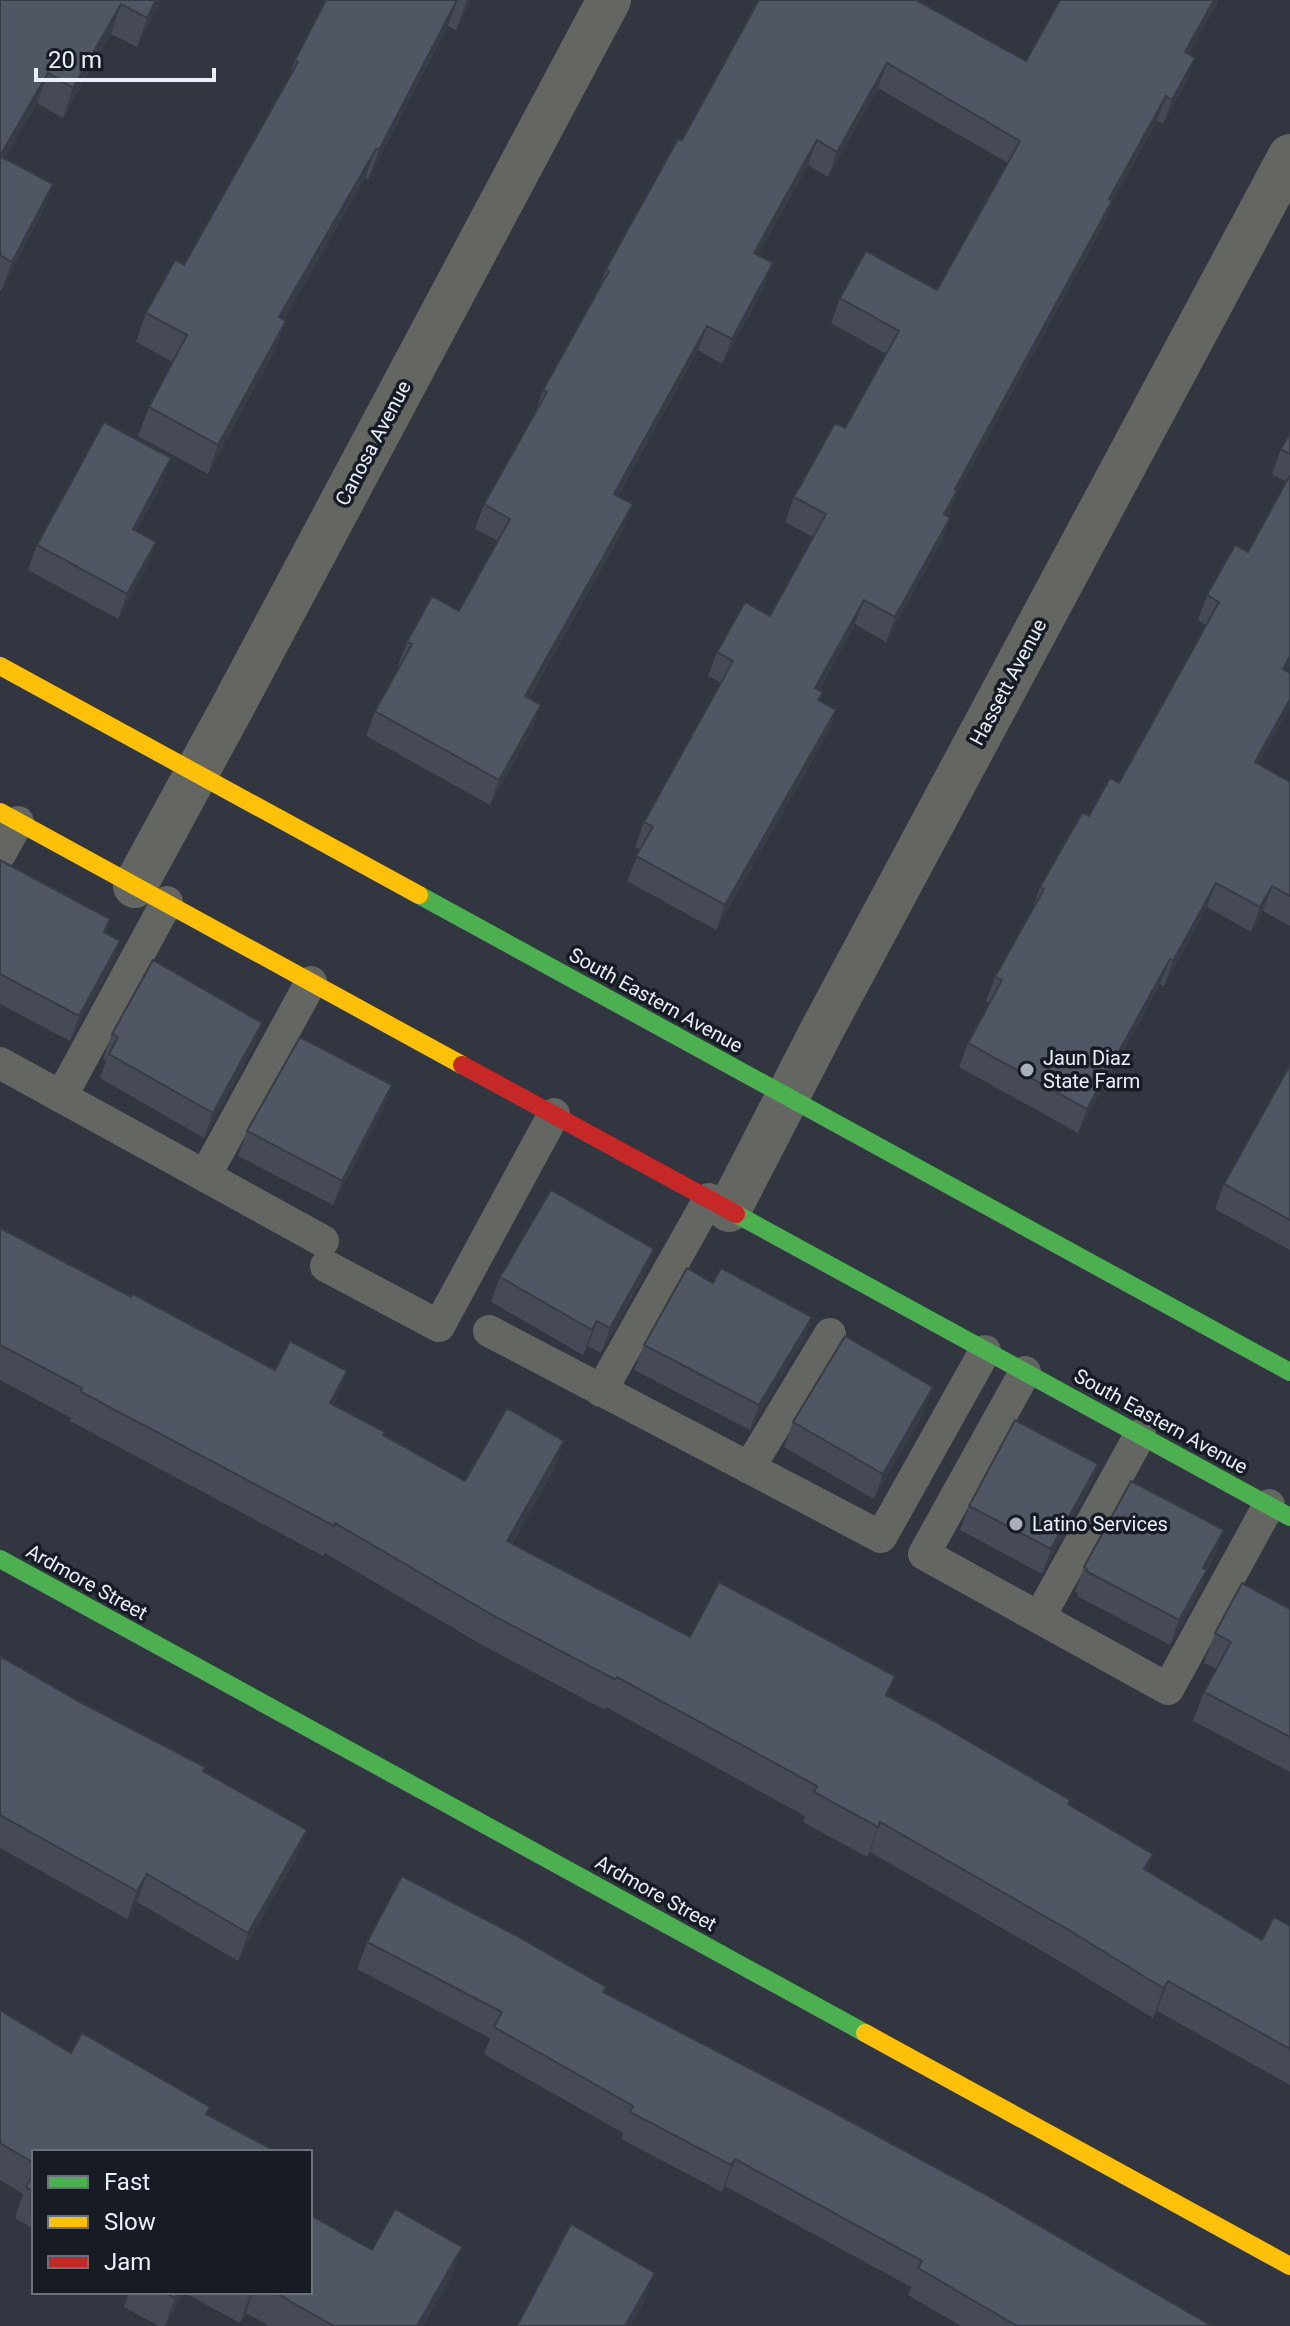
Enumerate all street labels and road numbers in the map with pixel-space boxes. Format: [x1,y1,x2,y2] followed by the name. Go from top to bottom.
[330,376,416,510] street label: Canosa Avenue
[965,615,1051,749] street label: Hassett Avenue
[565,942,747,1058] street label: South Eastern Avenue
[1070,1363,1252,1479] street label: South Eastern Avenue
[22,1539,152,1625] street label: Ardmore Street
[591,1850,721,1936] street label: Ardmore Street

